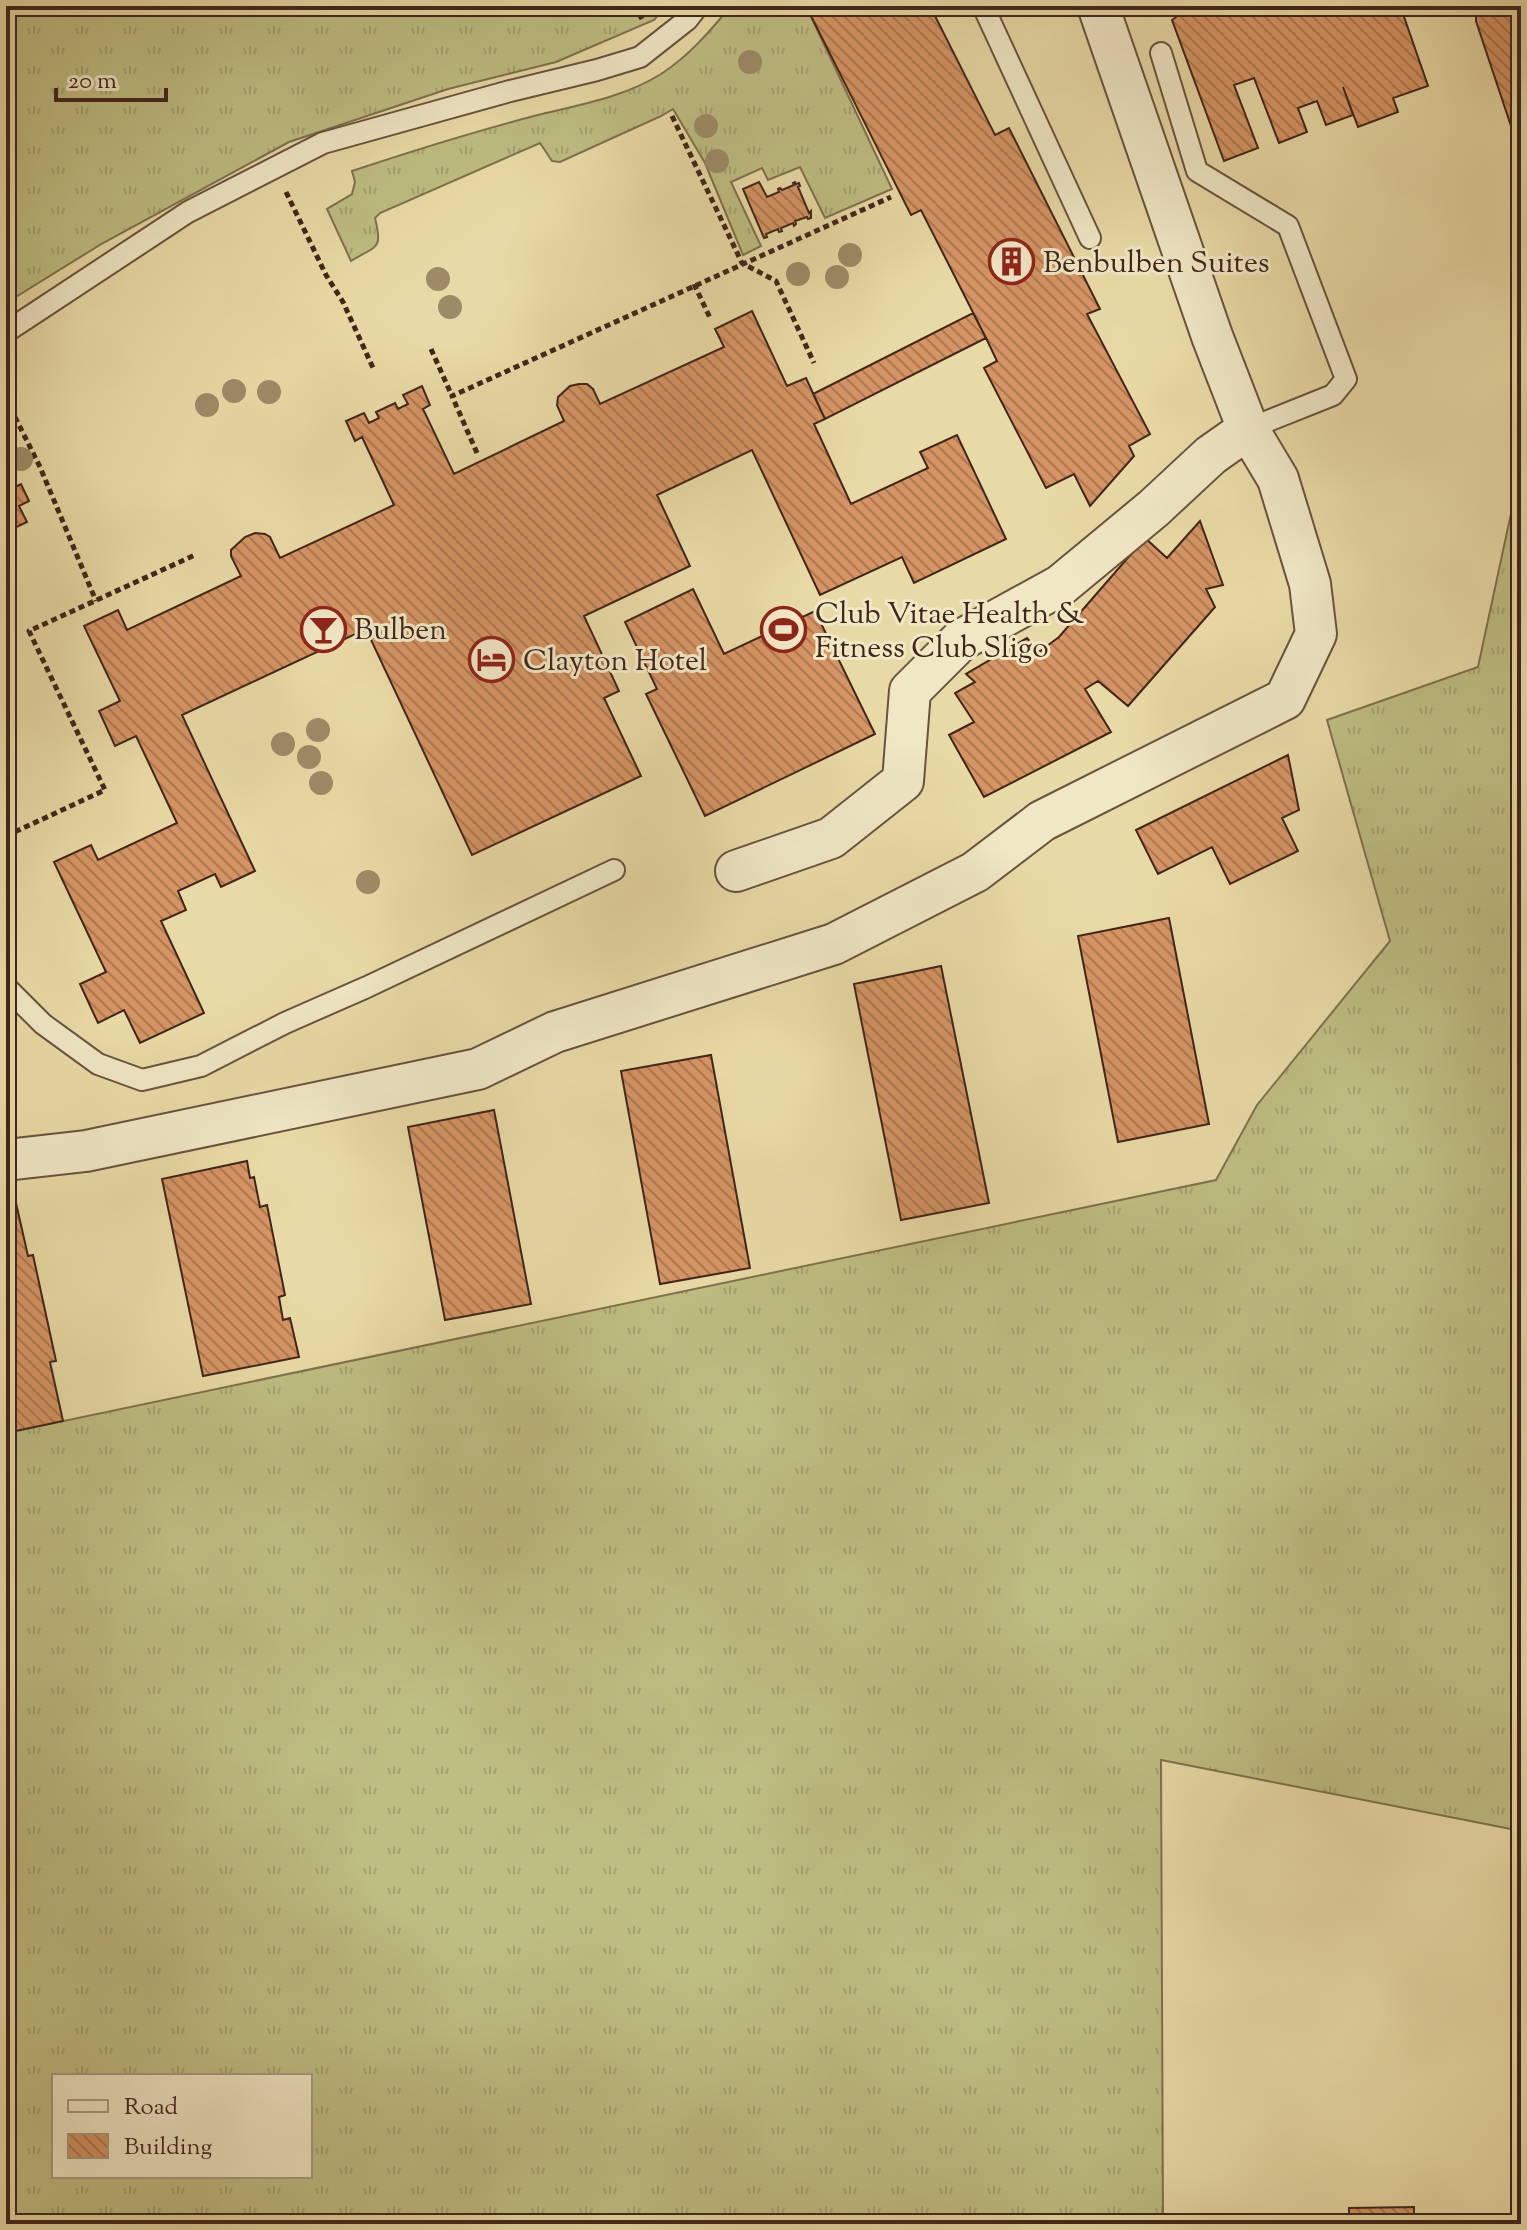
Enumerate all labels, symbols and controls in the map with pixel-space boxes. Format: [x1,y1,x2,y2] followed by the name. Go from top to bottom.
[56,52,166,102] scale bar
[68,65,117,99] text: 20 m
[988,238,1036,286] building icon: Benbulben Suites
[1043,243,1270,286] place label: Benbulben Suites
[815,594,1085,671] place label: Club Vitae Health & Fitness Club Sligo
[299,605,347,653] bar icon: Bulben
[760,606,808,654] sports icon: Club Vitae Health & Fitness Club Sligo
[354,610,447,653] place label: Bulben
[468,636,516,684] hotel icon: Clayton Hotel
[523,641,707,684] place label: Clayton Hotel
[52,2074,312,2178] legend
[124,2091,178,2125] text: Road
[124,2131,213,2165] text: Building

